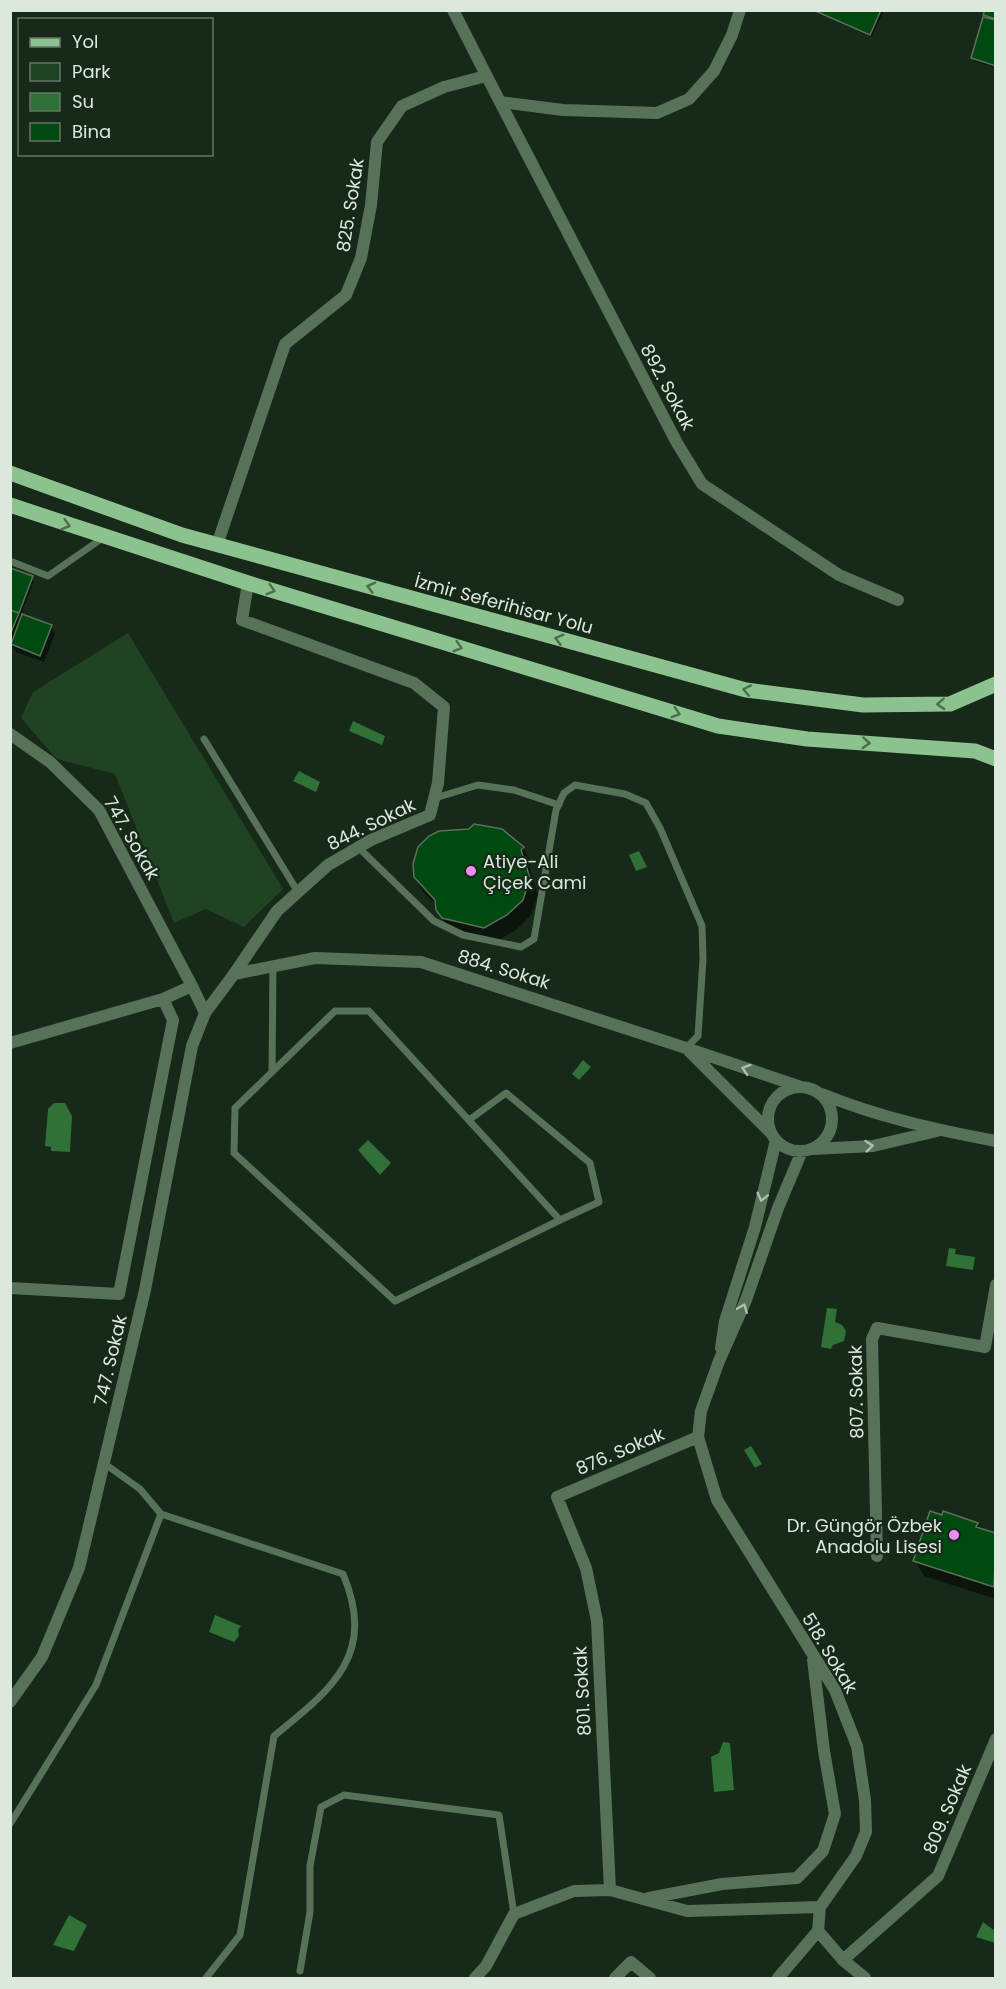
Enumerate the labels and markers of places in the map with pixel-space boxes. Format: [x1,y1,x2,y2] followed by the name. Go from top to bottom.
[483,849,587,895] place label: Atiye-Ali Çiçek Cami
[464,864,478,878] marker: Atiye-Ali Çiçek Cami
[787,1513,943,1559] place label: Dr. Güngör Özbek Anadolu Lisesi
[947,1528,961,1542] marker: Dr. Güngör Özbek Anadolu Lisesi

